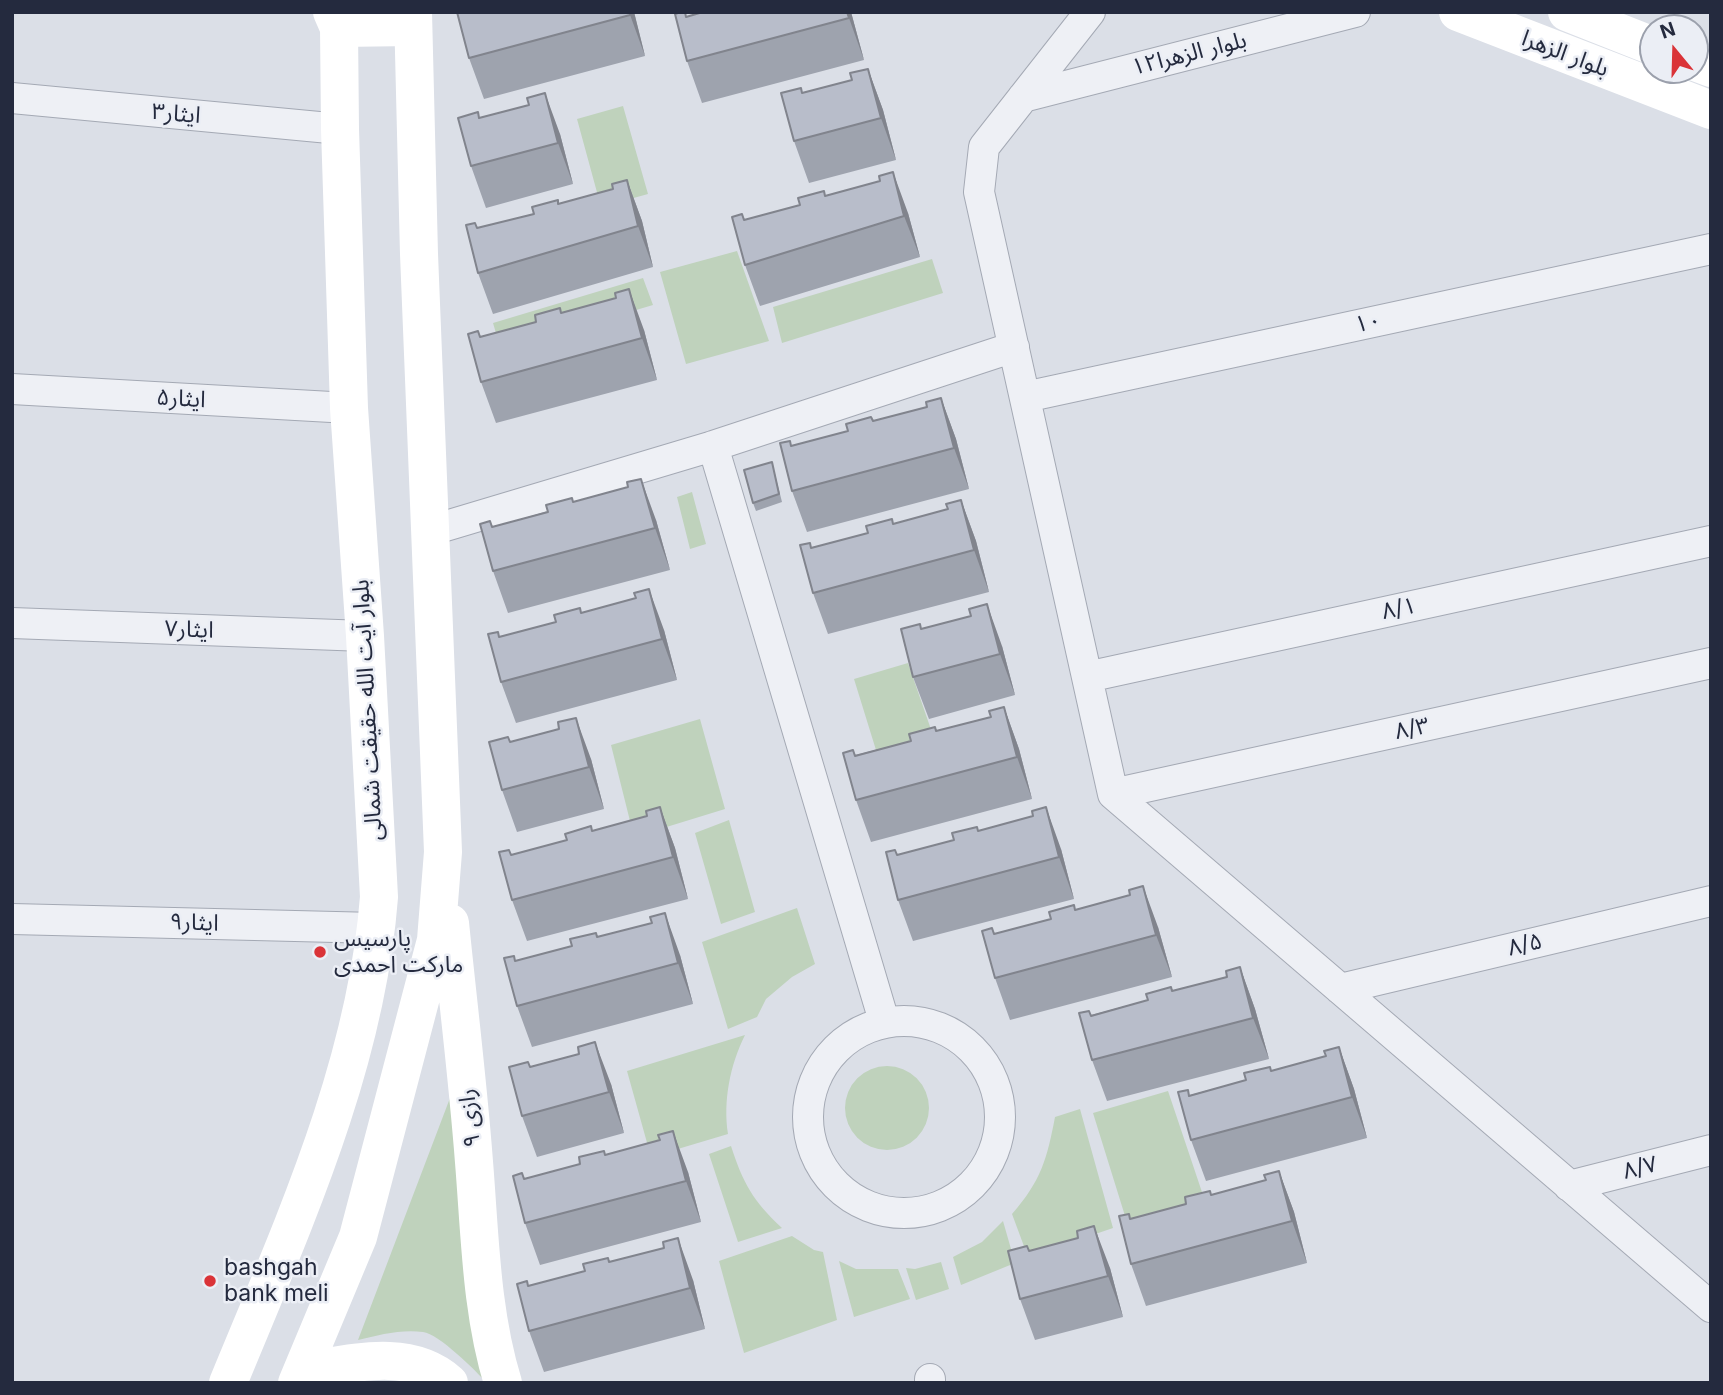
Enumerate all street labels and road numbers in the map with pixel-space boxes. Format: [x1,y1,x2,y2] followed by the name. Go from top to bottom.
[1517,25,1613,83] street label: بلوار الزهرا
[1129,26,1249,82] street label: بلوار الزهرا۱۲
[150,98,202,130] street label: ایثار۳
[1352,307,1384,339] street label: ۱۰
[156,384,206,414] street label: ایثار۵
[347,579,389,841] street label: بلوار آیت الله حقیقت شمالی
[1379,592,1419,626] street label: ۸/۱
[164,615,214,645] street label: ایثار۷
[1392,712,1432,746] street label: ۸/۳
[169,908,219,938] street label: ایثار۹
[1505,928,1545,962] street label: ۸/۵
[453,1087,487,1149] street label: رازی ۹
[1620,1150,1660,1186] street label: ۸/۷

